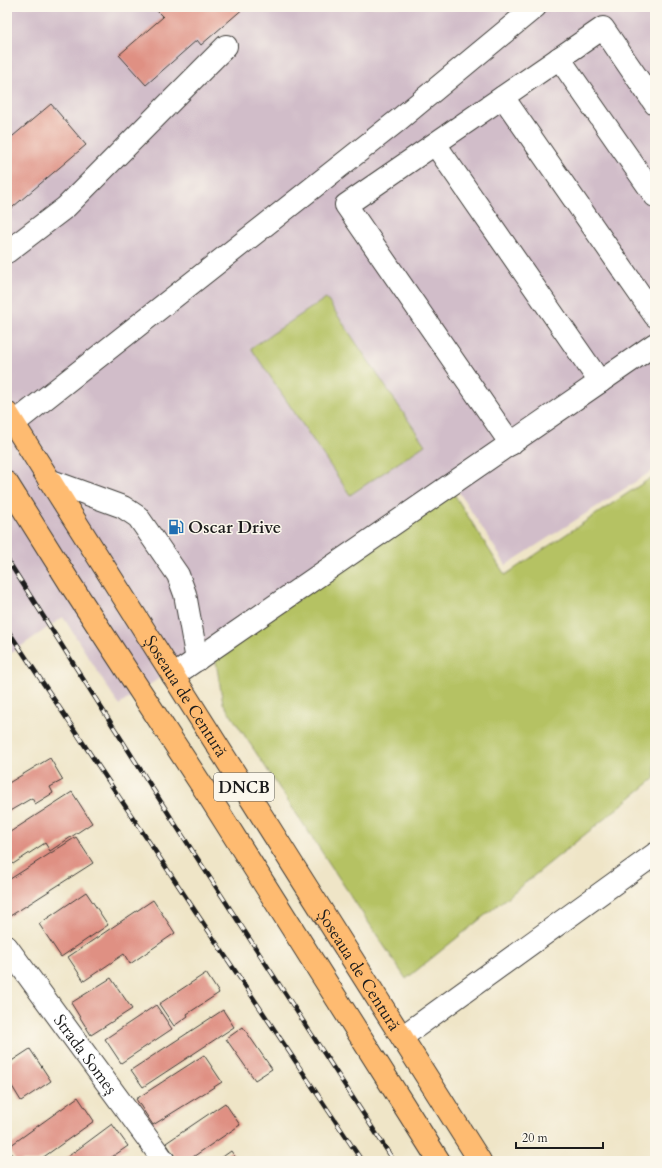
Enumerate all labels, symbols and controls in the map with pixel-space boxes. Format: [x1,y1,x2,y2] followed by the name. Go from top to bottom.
[188,516,281,539] place label: Oscar Drive
[167,518,185,536] fuel station icon: Oscar Drive
[139,631,233,762] street label: Șoseaua de Centură
[214,773,274,801] road number: DNCB
[312,905,406,1036] street label: Șoseaua de Centură
[48,1010,123,1099] street label: Strada Someș
[516,1124,603,1150] scale bar
[522,1130,549,1146] text: 20 m

